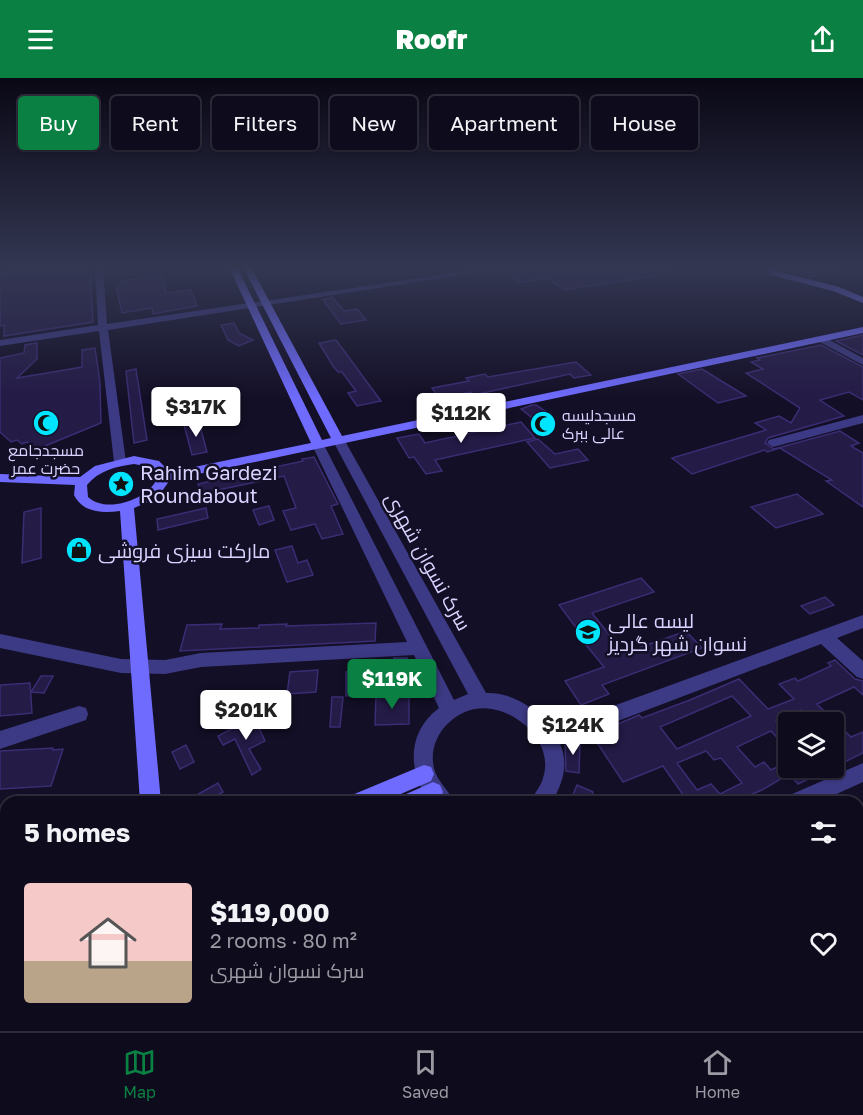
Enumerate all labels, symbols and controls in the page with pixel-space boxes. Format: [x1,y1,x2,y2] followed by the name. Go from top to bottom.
[24,23,57,56] icon: menu
[396,23,467,55] text: Roofr
[806,23,839,56] icon: share
[18,96,99,150] chip: Buy
[111,96,200,150] chip: Rent
[212,96,318,150] chip: Filters
[330,96,417,150] chip: New
[429,96,579,150] chip: Apartment
[591,96,698,150] chip: House
[154,387,238,438] pin: $317K
[419,393,503,444] pin: $112K
[165,394,227,418] text: $317K
[431,400,491,424] text: $112K
[562,405,636,444] place label: مسجدلیسه عالی ببرک
[31,408,61,438] mosque icon: مسجدجامع حضرت عمر
[528,409,558,439] mosque icon: مسجدلیسه عالی ببرک
[8,440,84,478] place label: مسجدجامع حضرت عمر
[140,460,278,507] place label: Rahim Gardezi Roundabout
[106,469,136,499] place icon: Rahim Gardezi Roundabout
[379,488,477,635] street label: سرک نسوان شهری
[64,535,94,565] shop icon: مارکت سیزی فروشی
[98,538,270,564] place label: مارکت سیزی فروشی
[607,608,747,657] place label: لیسه عالی نسوان شهر گردیز
[573,617,603,647] school or university icon: لیسه عالی نسوان شهر گردیز
[350,659,434,710] pin: $119K
[361,666,423,690] text: $119K
[204,690,288,741] pin: $201K
[214,697,278,721] text: $201K
[531,705,615,756] pin: $124K
[542,712,604,736] text: $124K
[778,712,844,778] map controls
[778,712,844,778] button: layers
[807,816,840,849] icon: filters
[24,817,130,848] text: 5 homes
[210,897,330,928] text: $119,000
[72,907,144,979] icon: home
[807,927,840,960] icon: heart
[210,928,357,952] text: 2 rooms · 80 m²
[210,958,364,982] text: سرک نسوان شهری
[123,1046,156,1102] tab: Map
[402,1046,449,1102] tab: Saved
[695,1046,740,1102] tab: Home

